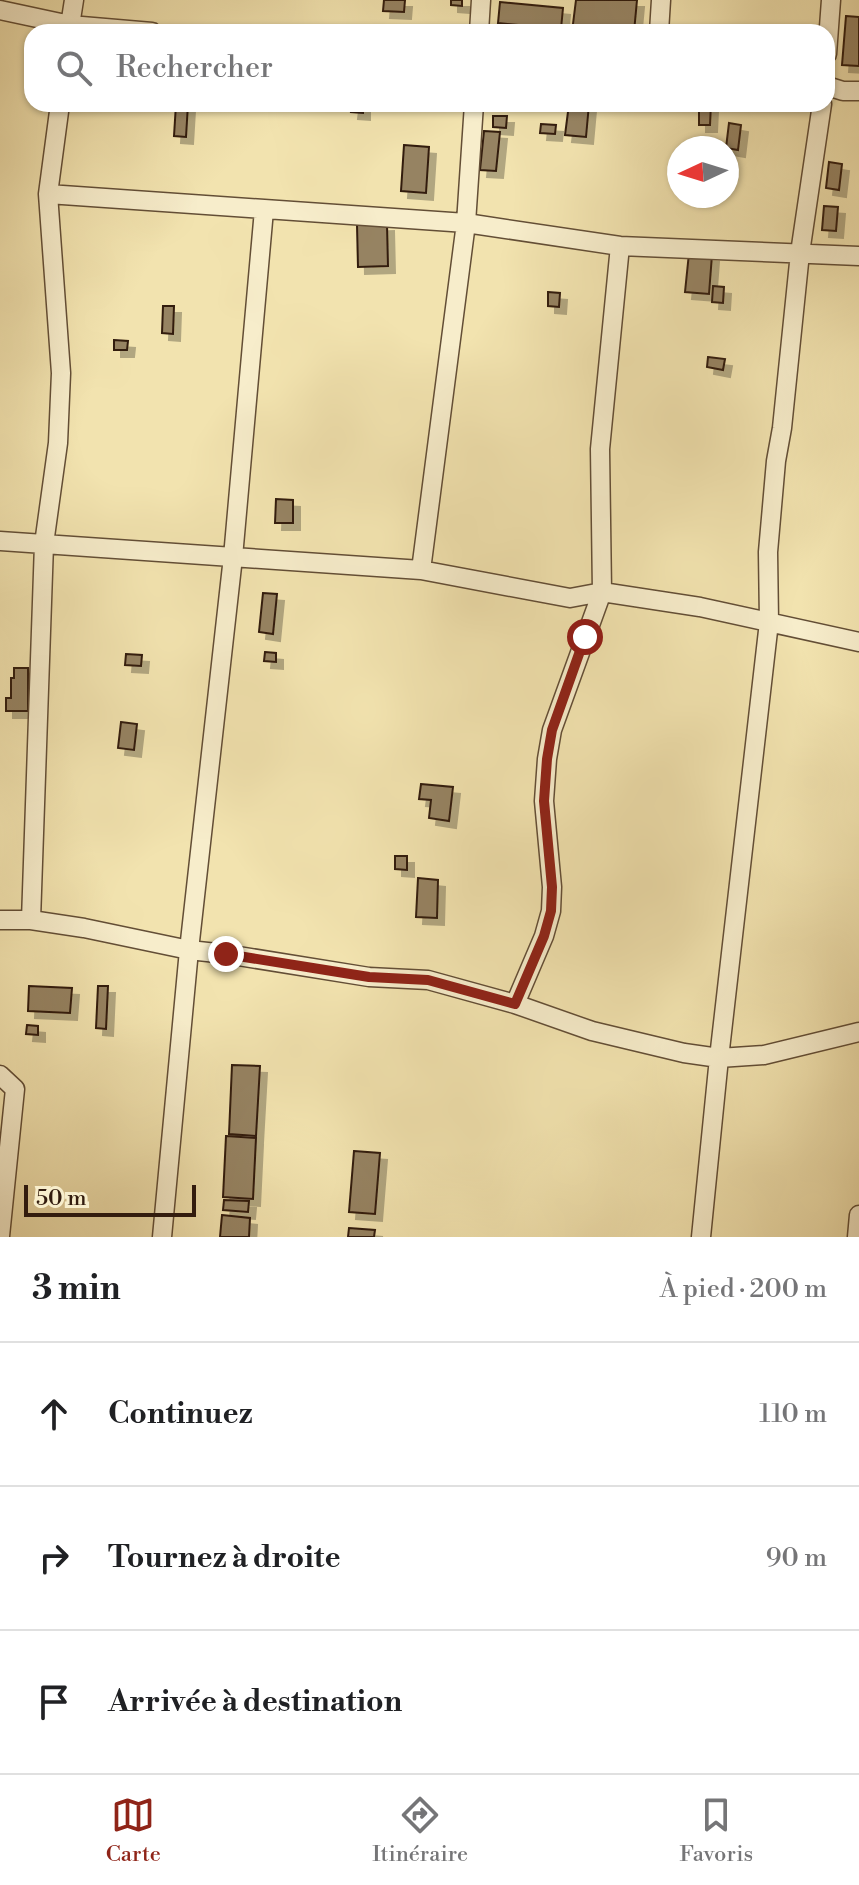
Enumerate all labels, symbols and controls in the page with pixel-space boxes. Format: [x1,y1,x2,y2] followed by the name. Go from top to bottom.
[24,24,835,112] search box
[52,46,96,90] icon: search
[116,49,273,87] text: Rechercher
[667,136,739,208] north arrow
[567,619,603,655] route start
[208,936,244,972] route end
[24,1181,196,1217] scale bar
[36,1185,87,1212] text: 50 m
[32,1268,121,1310] text: 3 min
[660,1273,827,1305] text: À pied · 200 m
[32,1392,76,1436] icon: ahead
[108,1395,253,1433] text: Continuez
[759,1398,827,1430] text: 110 m
[32,1536,76,1580] icon: right
[108,1539,341,1577] text: Tournez à droite
[766,1542,827,1574] text: 90 m
[32,1680,76,1724] icon: arrive
[108,1683,402,1721] text: Arrivée à destination
[106,1793,161,1868] tab: Carte
[372,1793,468,1868] tab: Itinéraire
[680,1793,753,1868] tab: Favoris

